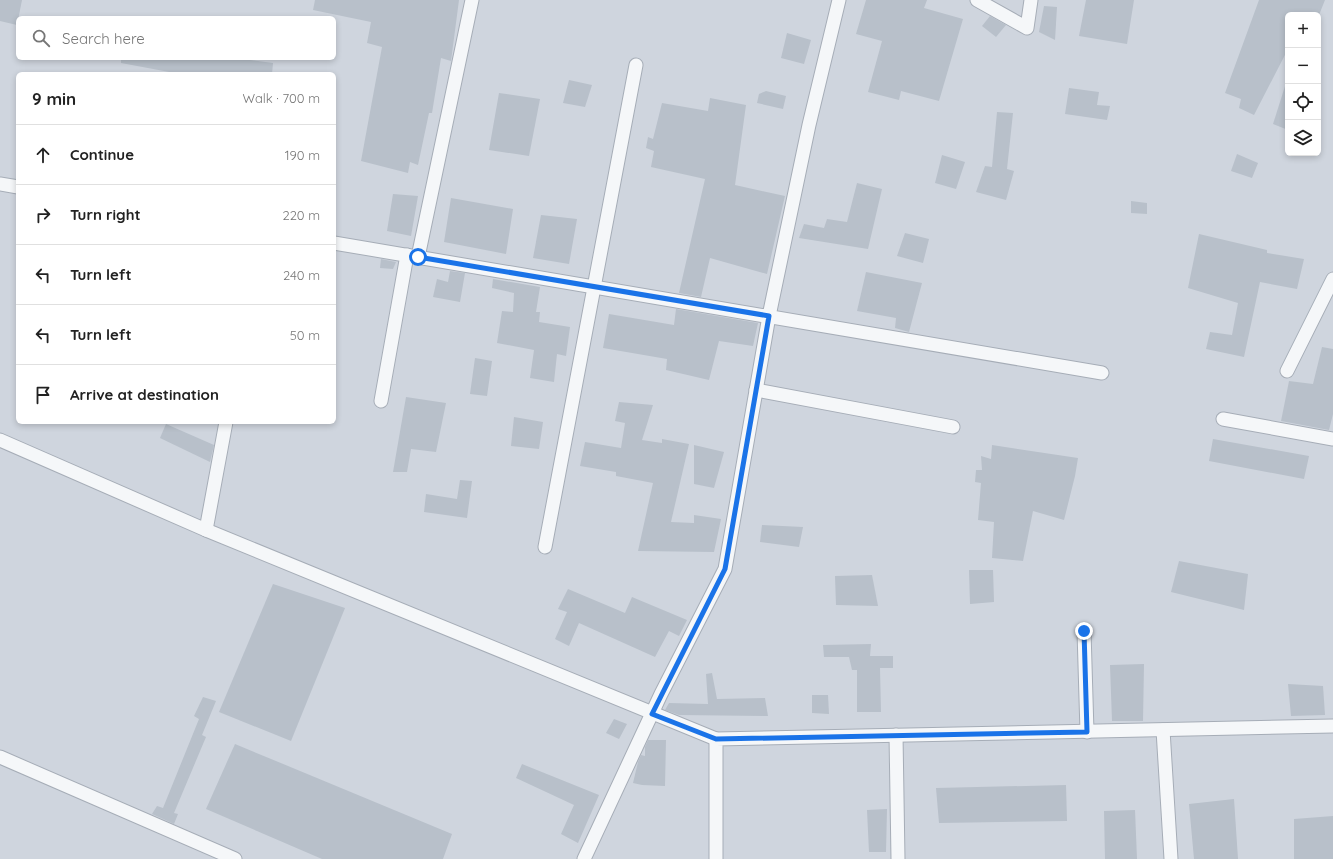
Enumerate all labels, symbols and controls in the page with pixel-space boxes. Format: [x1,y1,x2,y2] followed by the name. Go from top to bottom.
[1285,12,1321,156] map controls
[1285,12,1321,48] button: +
[16,16,336,60] search box
[30,27,52,49] icon: search
[62,29,145,48] text: Search here
[1285,48,1321,84] button: −
[1285,84,1321,120] button: locate
[32,88,76,109] text: 9 min
[243,90,320,106] text: Walk · 700 m
[1285,120,1321,156] button: layers
[32,144,54,166] icon: ahead
[70,145,134,164] text: Continue
[285,147,320,163] text: 190 m
[32,204,54,226] icon: right
[70,205,141,224] text: Turn right
[282,207,320,223] text: 220 m
[409,248,427,266] route start
[32,264,54,286] icon: left
[70,265,132,284] text: Turn left
[283,267,320,283] text: 240 m
[32,324,54,346] icon: left
[70,325,132,344] text: Turn left
[290,327,320,343] text: 50 m
[32,384,54,406] icon: arrive
[70,385,219,404] text: Arrive at destination
[1075,622,1093,640] route end

